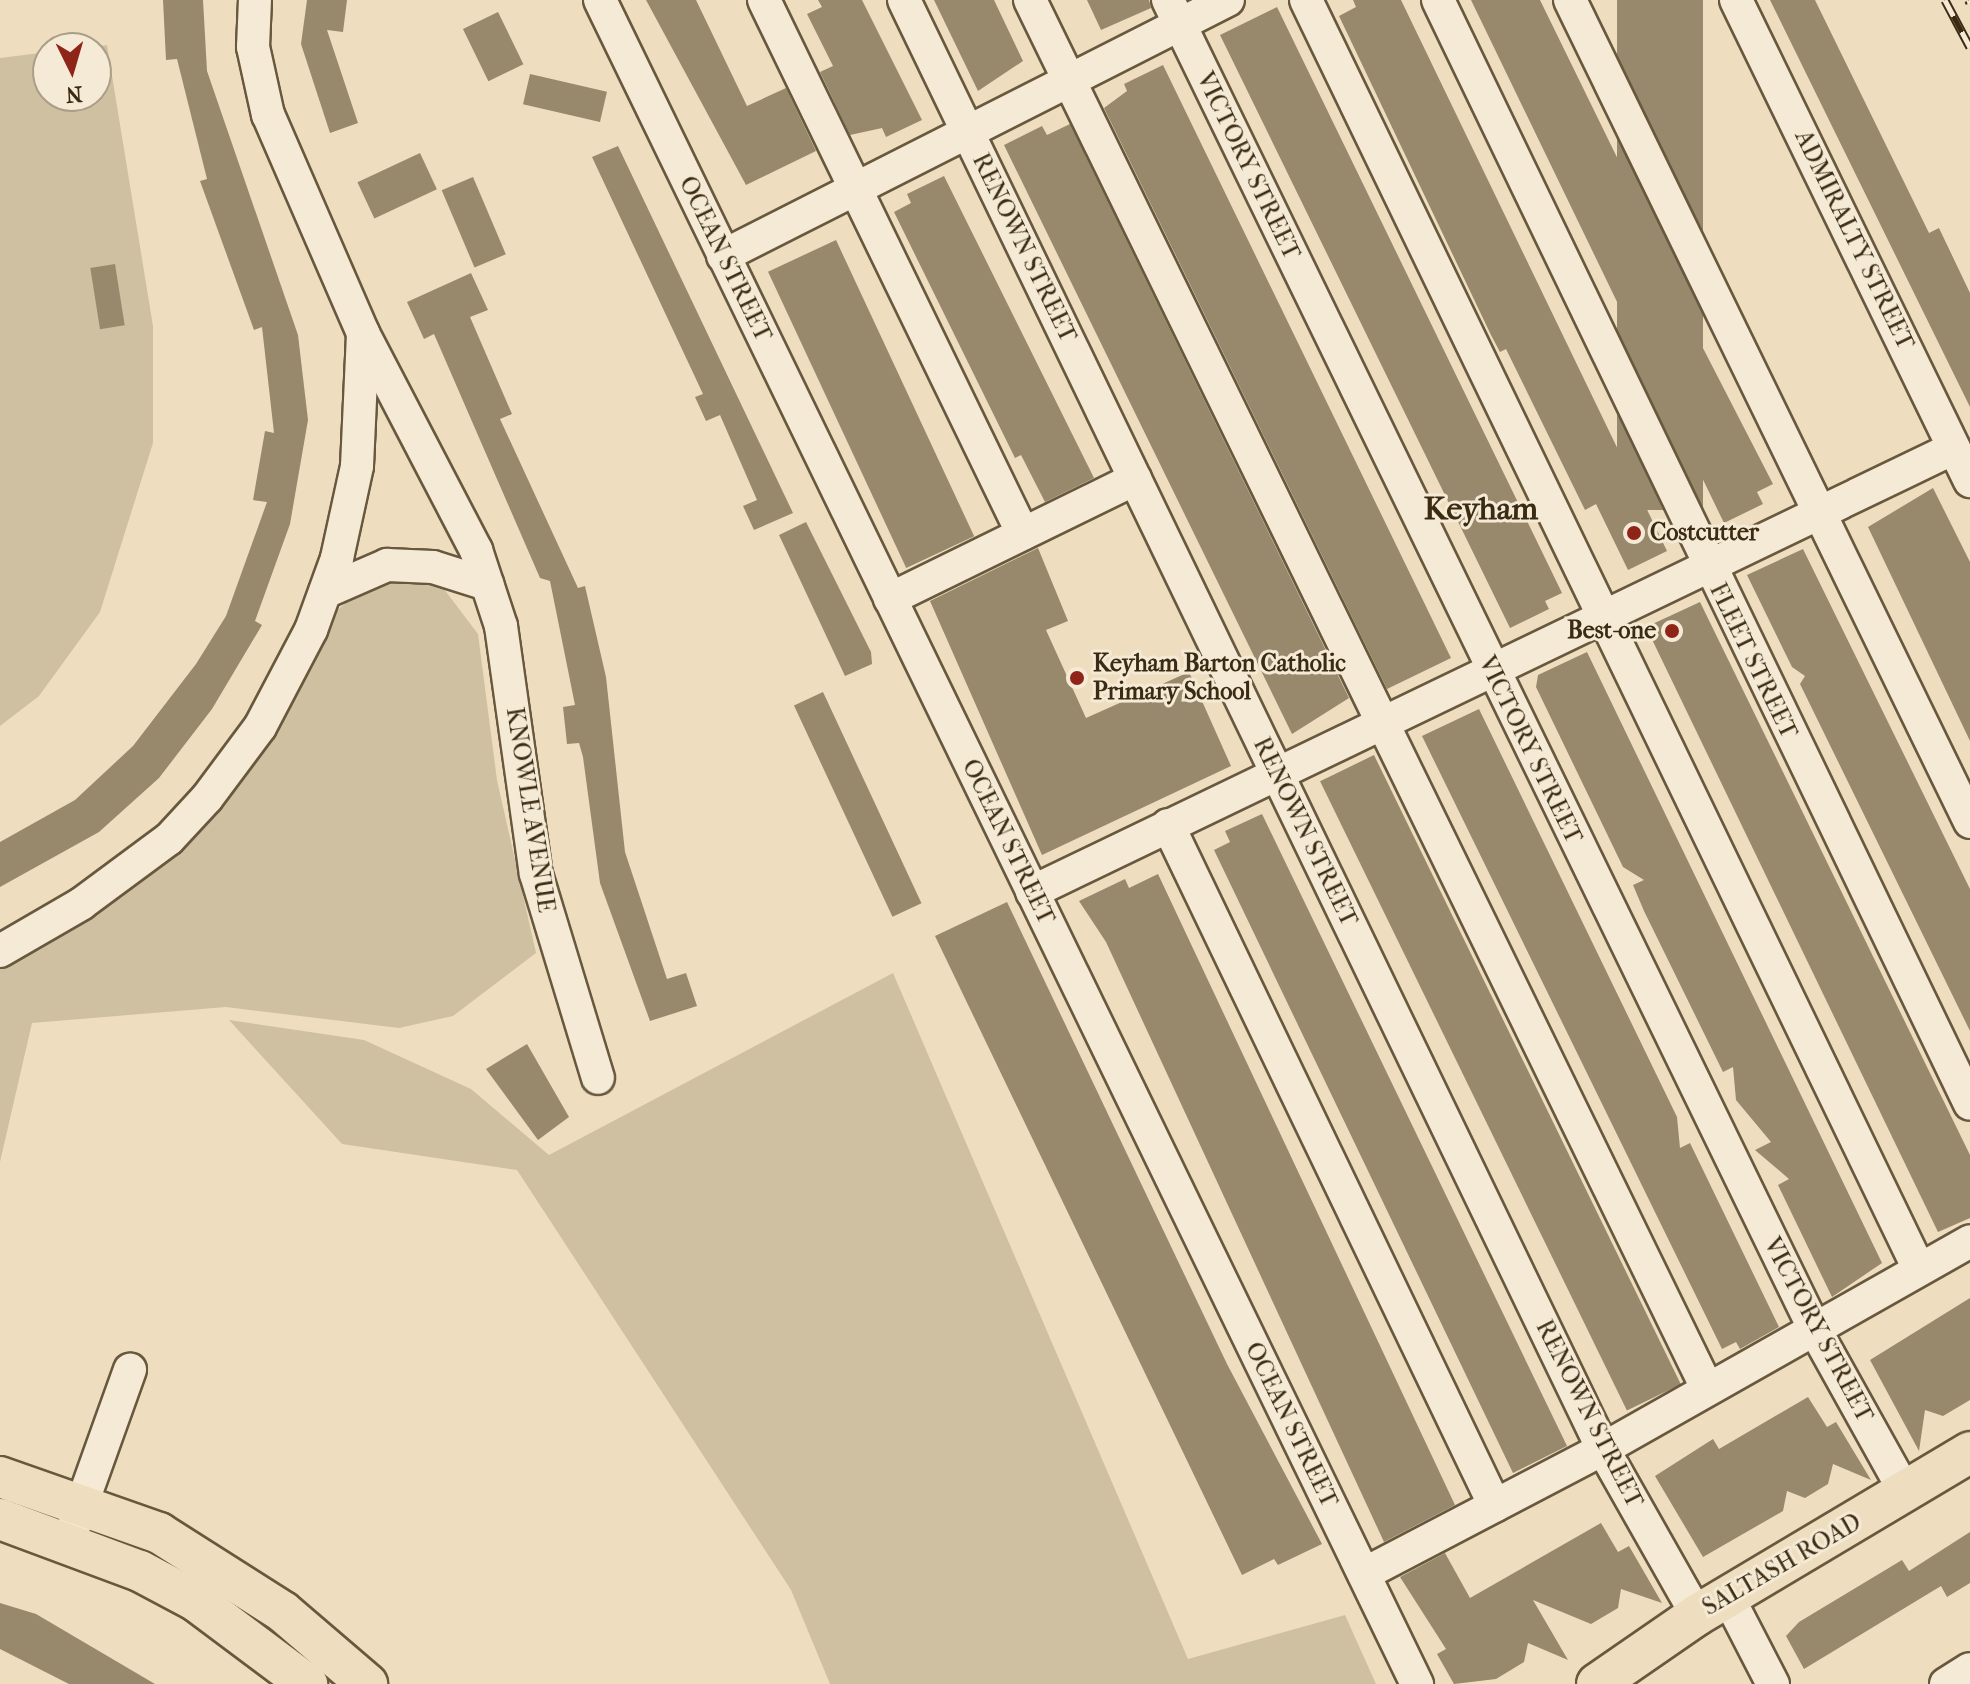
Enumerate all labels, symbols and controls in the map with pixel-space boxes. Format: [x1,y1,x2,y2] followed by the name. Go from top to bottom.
[32,32,112,112] north arrow
[1190,68,1306,264] street label: VICTORY STREET
[64,80,83,108] text: N
[1788,126,1920,354] street label: ADMIRALTY STREET
[966,149,1082,347] street label: RENOWN STREET
[673,172,777,346] street label: OCEAN STREET
[1424,490,1538,528] district label: Keyham
[1650,519,1759,547] place label: Costcutter
[1625,524,1643,542] marker: Costcutter
[1703,579,1803,743] street label: FLEET STREET
[1567,617,1656,645] place label: Best-one
[1663,622,1681,640] marker: Best-one
[1093,650,1346,706] place label: Keyham Barton Catholic Primary School
[1472,652,1588,848] street label: VICTORY STREET
[1068,669,1086,687] marker: Keyham Barton Catholic Primary School
[500,705,560,915] street label: KNOWLE AVENUE
[1247,733,1363,931] street label: RENOWN STREET
[956,755,1060,929] street label: OCEAN STREET
[1757,1233,1879,1427] street label: VICTORY STREET
[1529,1315,1649,1513] street label: RENOWN STREET
[1239,1338,1343,1512] street label: OCEAN STREET
[1698,1508,1866,1622] street label: SALTASH ROAD

